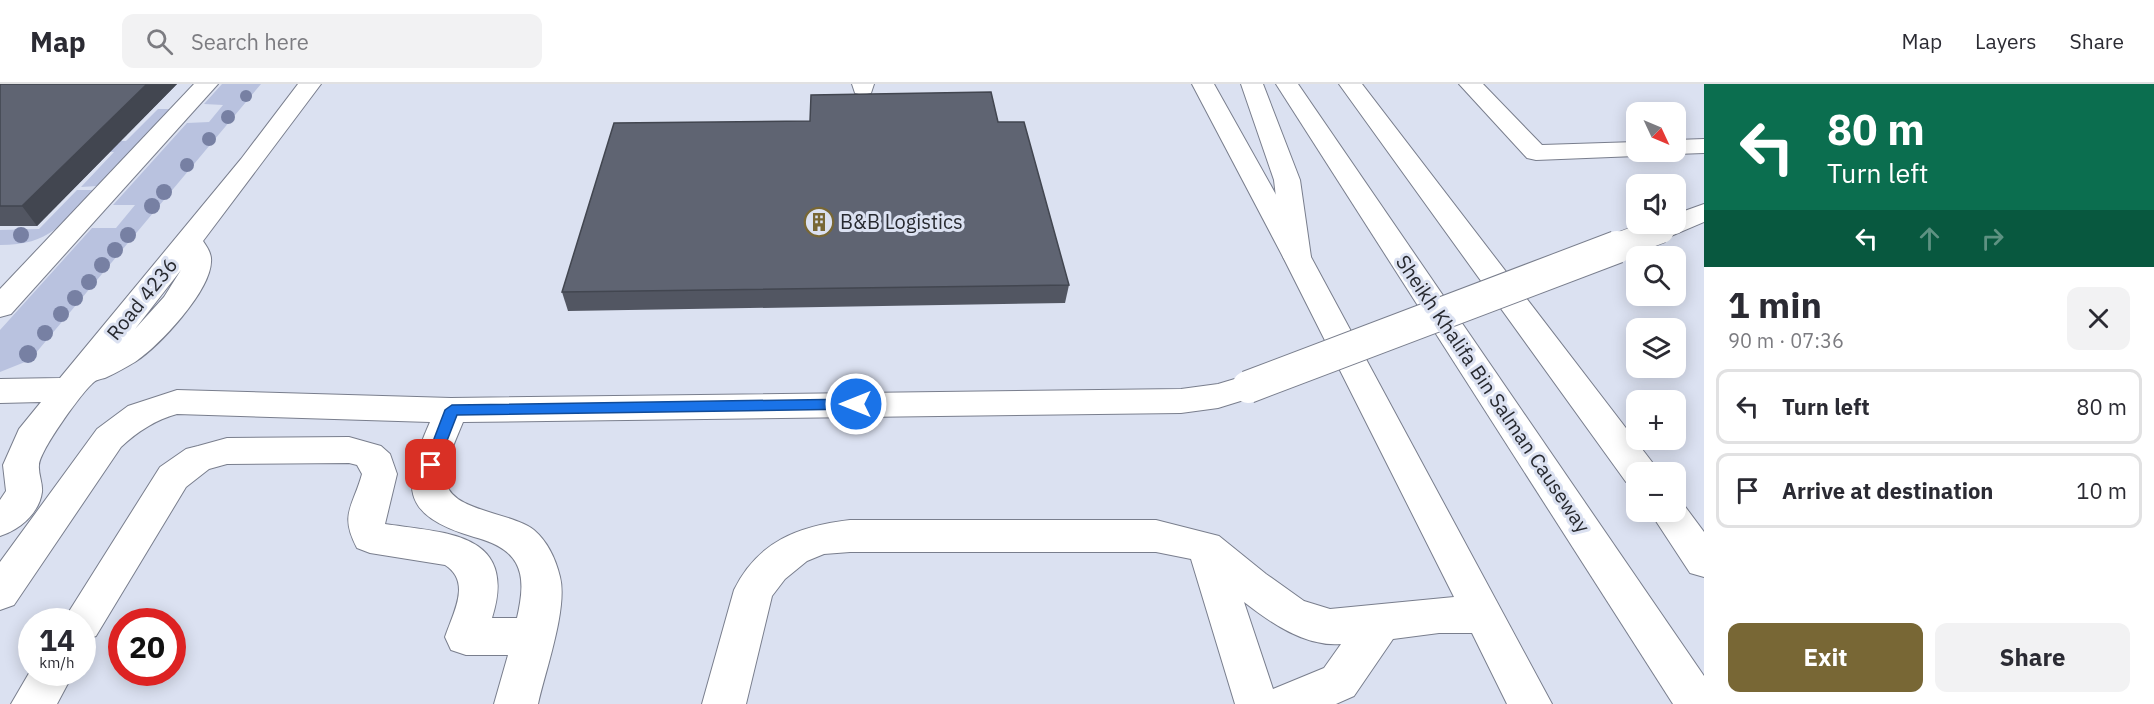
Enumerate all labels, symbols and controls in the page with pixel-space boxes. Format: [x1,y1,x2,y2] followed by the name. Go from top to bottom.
[122,14,542,68] search box
[30,23,86,60] text: Map
[143,25,176,58] icon: search
[191,27,309,56] text: Search here
[1902,27,1942,55] text: Map
[1975,27,2037,55] text: Layers
[2070,27,2124,55] text: Share
[1626,102,1686,162] north arrow
[1626,102,1686,522] map controls
[1827,102,1925,157] text: 80 m
[1728,108,1806,186] icon: left
[1827,155,1928,190] text: Turn left
[1626,174,1686,234] button: sound
[803,206,835,238] building icon: B&B Logistics
[840,208,963,235] place label: B&B Logistics
[1850,222,1883,255] icon: left
[1913,222,1946,255] icon: ahead
[1976,222,2009,255] icon: right
[1626,246,1686,306] button: search
[1390,250,1597,538] street label: Sheikh Khalifa Bin Salman Causeway
[100,252,183,346] street label: Road 4236
[1728,281,1822,328] text: 1 min
[2067,287,2130,350] button: close
[1626,318,1686,378] button: layers
[1728,327,1844,354] text: 90 m · 07:36
[824,372,888,436] position arrow
[1626,390,1686,450] button: +
[1731,390,1764,423] icon: left
[1782,392,1870,421] text: Turn left
[2076,392,2127,421] text: 80 m
[405,439,456,490] pin
[414,448,447,481] icon: arrive
[1626,462,1686,522] button: −
[1731,474,1764,507] icon: arrive
[1782,476,1993,505] text: Arrive at destination
[2076,476,2127,505] text: 10 m
[108,608,186,686] speed limit sign: 20
[39,620,75,659] text: 14
[1728,623,1923,692] button: Exit
[1935,623,2130,692] button: Share
[39,653,75,672] text: km/h

